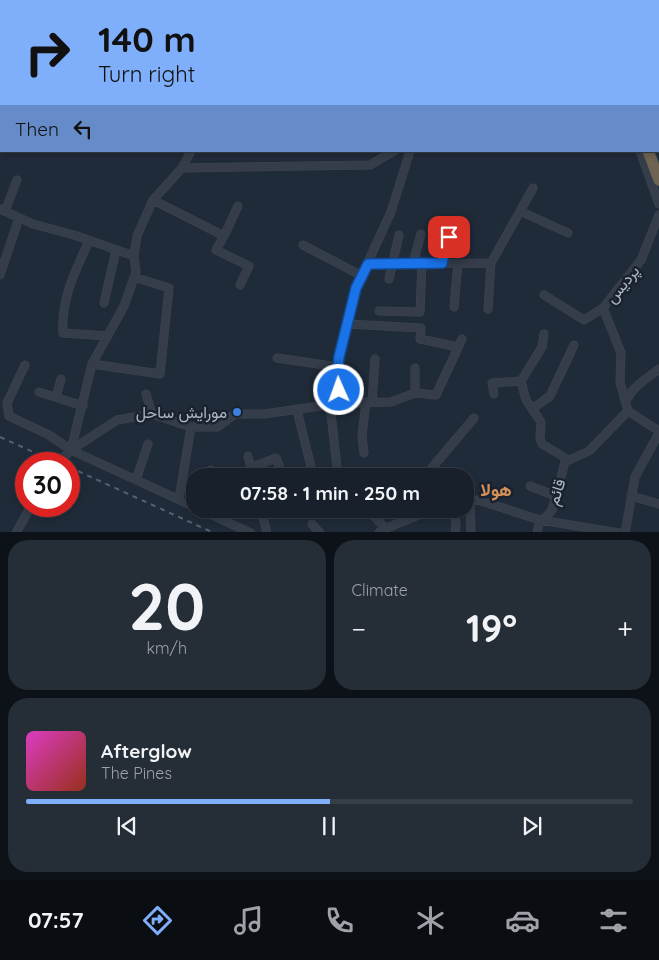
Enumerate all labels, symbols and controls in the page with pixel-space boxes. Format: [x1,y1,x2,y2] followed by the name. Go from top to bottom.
[98,17,196,61] text: 140 m
[15,20,80,85] icon: right
[98,60,195,88] text: Turn right
[69,115,97,143] icon: left
[15,117,59,141] text: Then
[428,216,470,258] pin
[435,223,463,251] icon: arrive
[601,261,645,308] street label: پرديس
[312,363,364,415] position arrow
[136,402,227,423] place label: مورایش ساحل
[231,406,243,418] marker: مورایش ساحل
[15,452,80,517] speed limit sign: 30
[543,476,570,508] street label: قائم
[480,478,512,501] district label: هولا
[240,481,420,505] text: 07:58 · 1 min · 250 m
[128,565,205,646] text: 20
[352,580,408,600] text: Climate
[466,604,517,652] text: 19°
[352,611,366,646] text: −
[617,611,633,646] text: +
[146,638,187,658] text: km/h
[101,739,192,763] text: Afterglow
[101,763,172,783] text: The Pines
[113,812,141,840] icon: previous
[315,812,343,840] icon: pause
[518,812,546,840] icon: next
[140,903,175,938] icon: directions
[231,903,266,938] icon: music
[322,903,357,938] icon: phone
[413,903,448,938] icon: climate
[505,903,540,938] icon: car
[596,903,631,938] icon: filters
[28,906,84,934] text: 07:57

